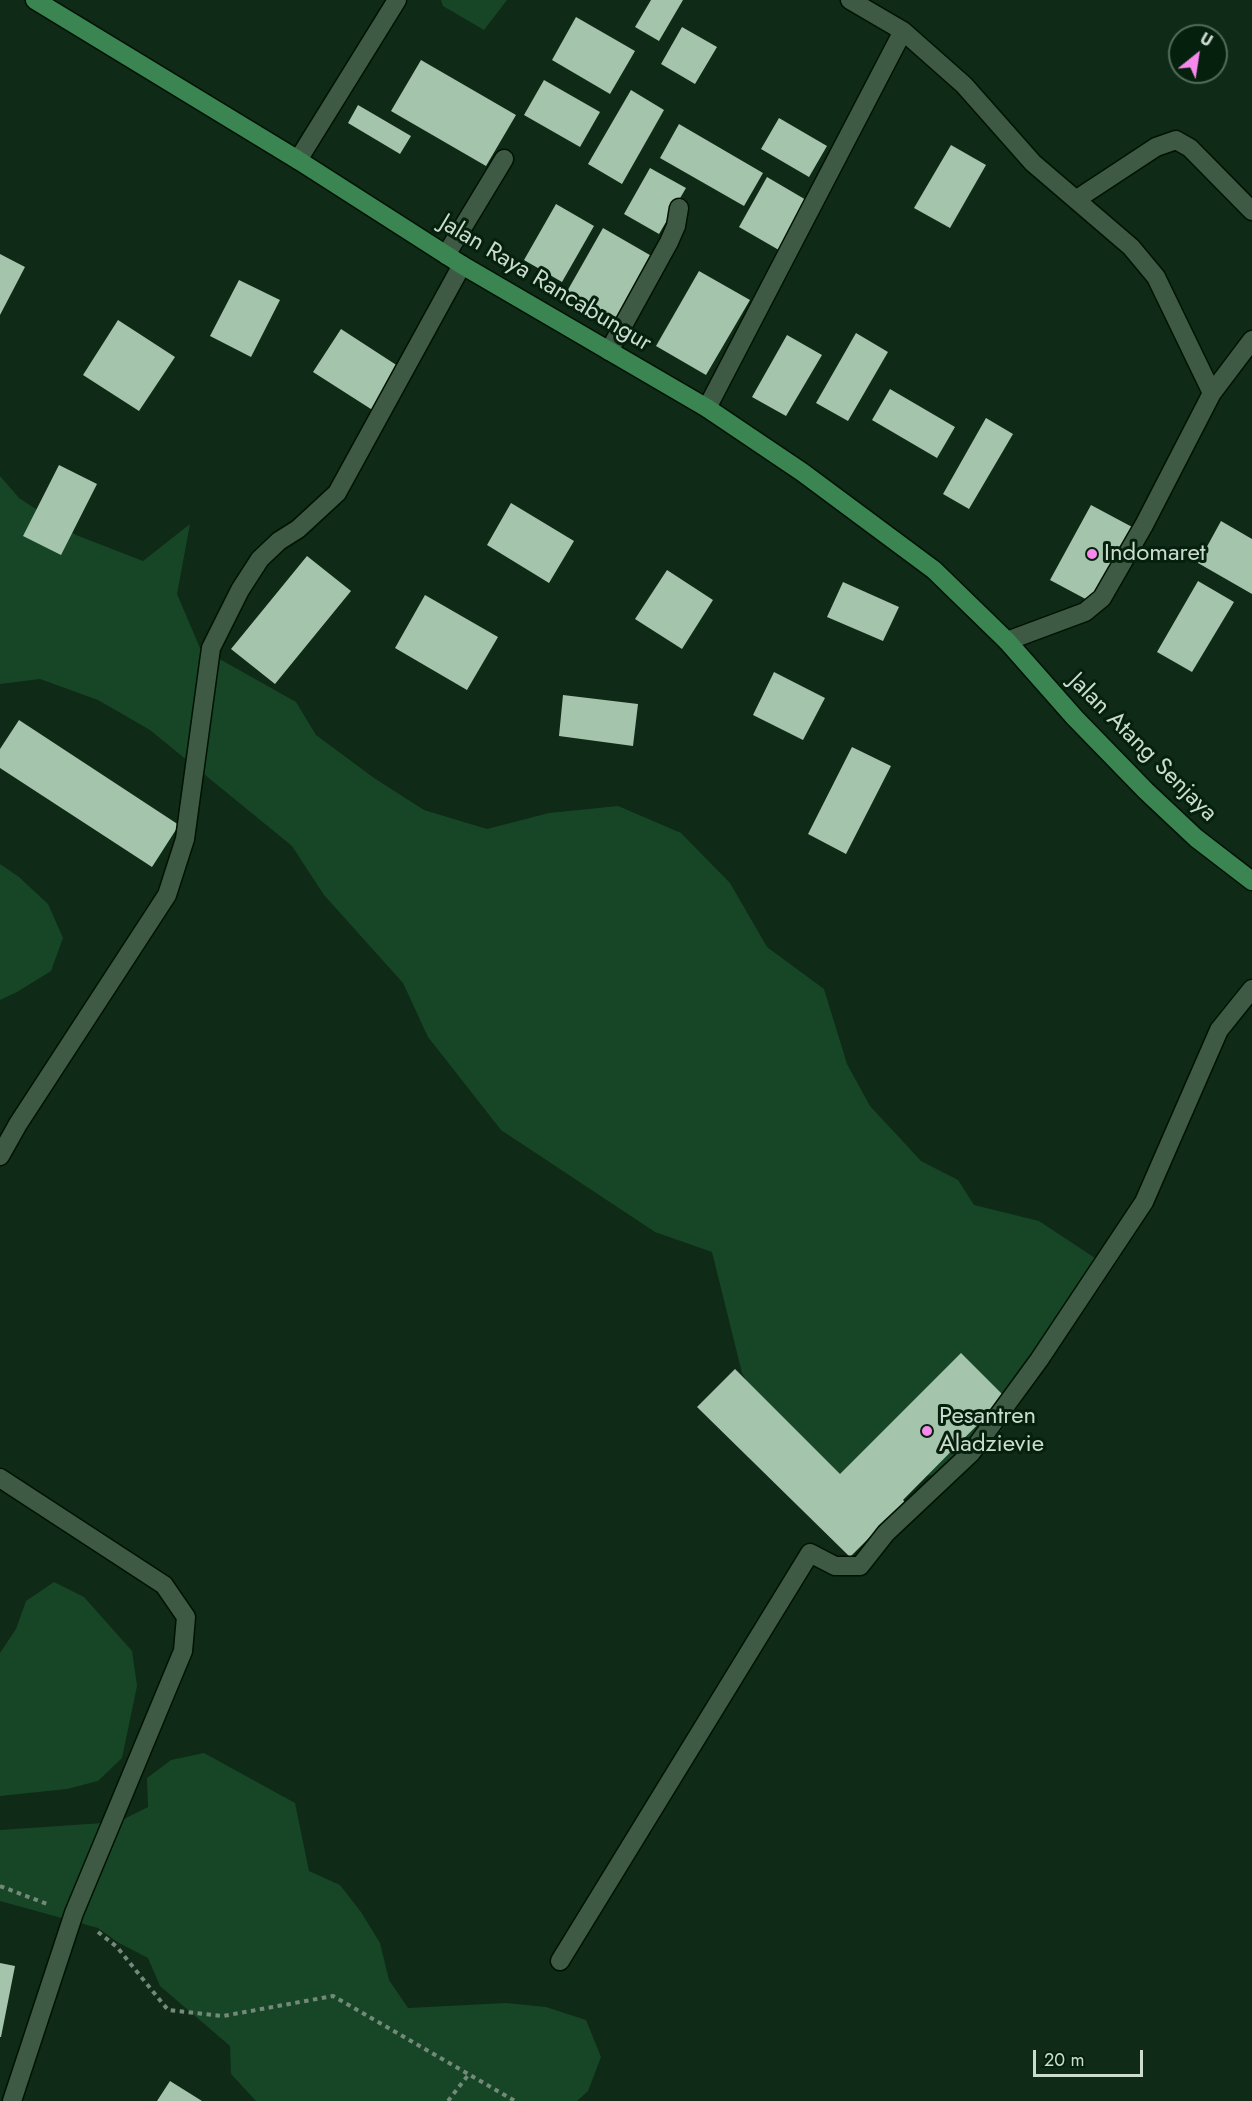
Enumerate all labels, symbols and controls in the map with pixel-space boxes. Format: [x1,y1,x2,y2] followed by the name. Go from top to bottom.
[1168,24,1228,84] north arrow
[1196,27,1217,52] text: U
[434,209,656,359] street label: Jalan Raya Rancabungur
[1104,540,1206,568] place label: Indomaret
[1085,547,1099,561] marker: Indomaret
[1062,668,1222,828] street label: Jalan Atang Senjaya
[939,1403,1044,1459] place label: Pesantren Aladzievie
[920,1424,934,1438] marker: Pesantren Aladzievie
[1036,2038,1146,2076] scale bar
[1044,2047,1084,2073] text: 20 m

